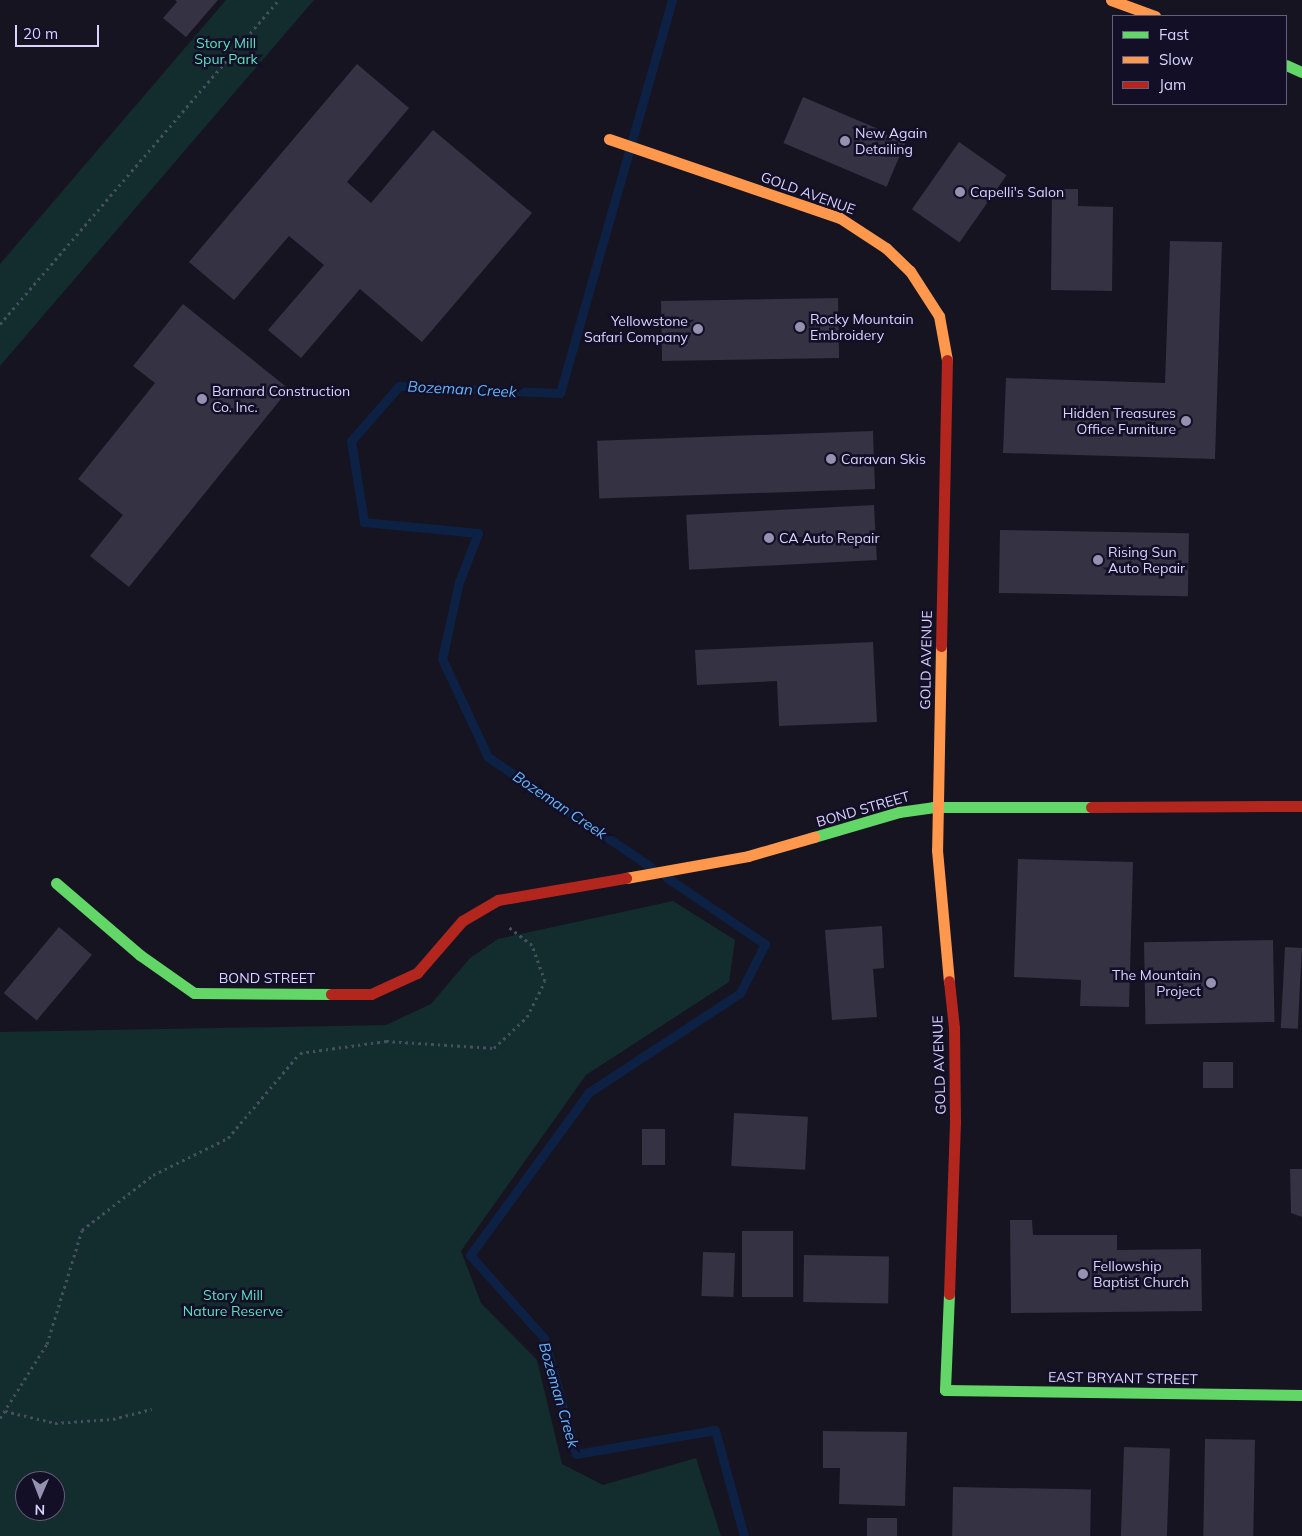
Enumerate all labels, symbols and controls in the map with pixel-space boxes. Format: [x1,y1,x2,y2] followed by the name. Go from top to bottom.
[18,15,101,47] scale bar
[1112,15,1287,105] legend
[23,24,58,43] text: 20 m
[1159,25,1189,44] text: Fast
[194,35,258,68] park label: Story Mill Spur Park
[1159,50,1193,69] text: Slow
[1159,75,1186,94] text: Jam
[855,125,927,158] place label: New Again Detailing
[839,135,851,147] marker: New Again Detailing
[759,168,857,218] street label: GOLD AVENUE
[970,184,1064,200] place label: Capelli's Salon
[954,186,966,198] marker: Capelli's Salon
[810,311,914,344] place label: Rocky Mountain Embroidery
[584,313,688,346] place label: Yellowstone Safari Company
[794,321,806,333] marker: Rocky Mountain Embroidery
[692,323,704,335] marker: Yellowstone Safari Company
[407,377,517,401] water label: Bozeman Creek
[212,383,350,416] place label: Barnard Construction Co. Inc.
[196,393,208,405] marker: Barnard Construction Co. Inc.
[1063,405,1176,438] place label: Hidden Treasures Office Furniture
[1180,415,1192,427] marker: Hidden Treasures Office Furniture
[841,451,926,467] place label: Caravan Skis
[825,453,837,465] marker: Caravan Skis
[779,530,879,546] place label: CA Auto Repair
[763,532,775,544] marker: CA Auto Repair
[1108,544,1185,576] place label: Rising Sun Auto Repair
[1092,554,1104,566] marker: Rising Sun Auto Repair
[917,610,935,710] street label: GOLD AVENUE
[510,767,610,843] water label: Bozeman Creek
[814,788,912,830] street label: BOND STREET
[1112,967,1201,1000] place label: The Mountain Project
[219,970,315,986] street label: BOND STREET
[1205,977,1217,989] marker: The Mountain Project
[929,1015,949,1115] street label: GOLD AVENUE
[1093,1258,1189,1290] place label: Fellowship Baptist Church
[1077,1268,1089,1280] marker: Fellowship Baptist Church
[183,1287,283,1320] park label: Story Mill Nature Reserve
[535,1340,583,1450] water label: Bozeman Creek
[1048,1368,1198,1388] street label: EAST BRYANT STREET
[15,1471,65,1521] north arrow
[34,1501,45,1519] text: N

